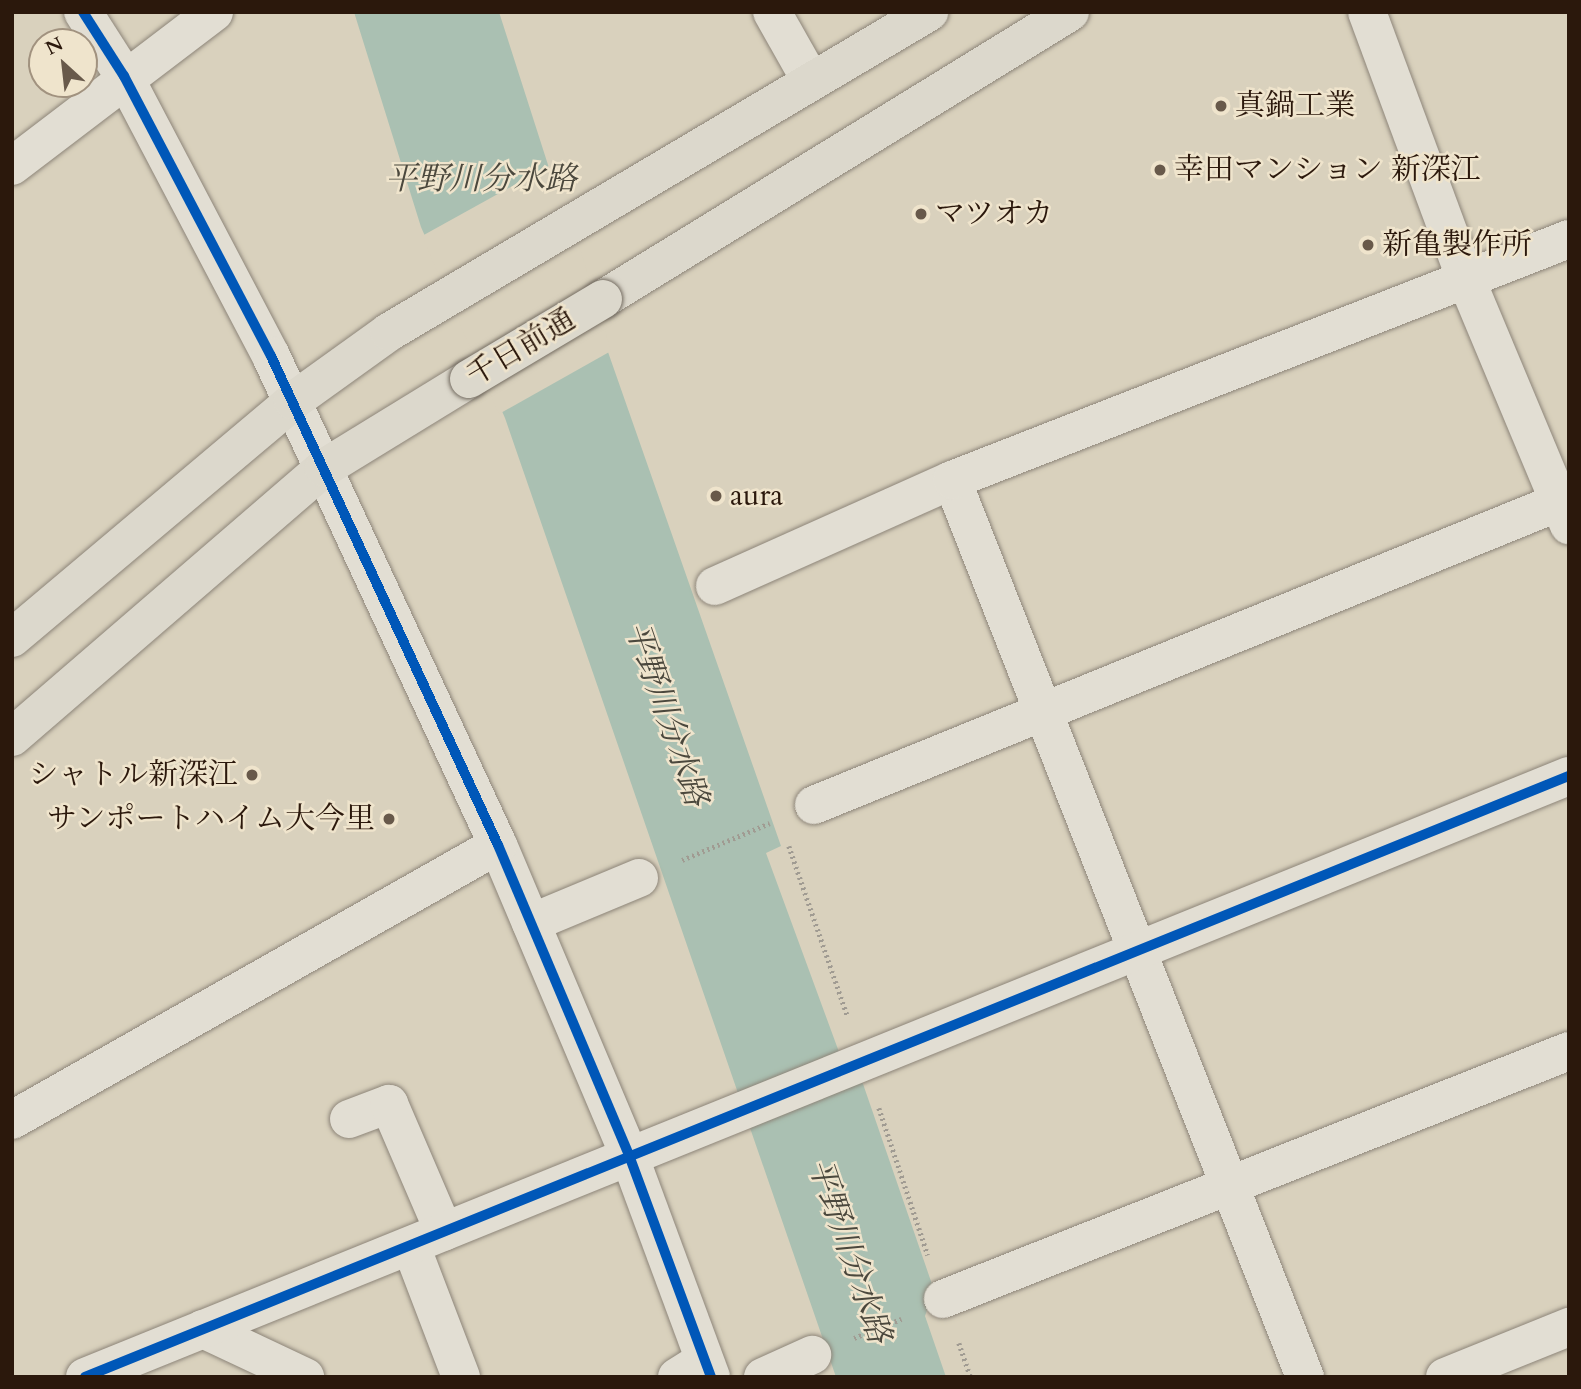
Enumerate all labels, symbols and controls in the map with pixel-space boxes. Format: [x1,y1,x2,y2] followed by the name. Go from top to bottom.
[28,28,98,98] north arrow
[41,31,68,61] text: N
[1235,88,1355,124] place label: 真鍋工業
[1213,98,1229,114] marker: 真鍋工業
[1174,152,1482,188] place label: 幸田マンション 新深江
[385,160,577,198] water label: 平野川分水路
[1152,162,1168,178] marker: 幸田マンション 新深江
[935,196,1055,232] place label: マツオカ
[913,206,929,222] marker: マツオカ
[1382,227,1532,263] place label: 新亀製作所
[1360,237,1376,253] marker: 新亀製作所
[460,302,582,394] street label: 千日前通
[730,478,783,514] place label: aura
[708,488,724,504] marker: aura
[617,617,715,811] water label: 平野川分水路
[28,757,238,793] place label: シャトル新深江
[244,767,260,783] marker: シャトル新深江
[45,801,375,837] place label: サンポートハイム大今里
[381,811,397,827] marker: サンポートハイム大今里
[800,1154,898,1348] water label: 平野川分水路

